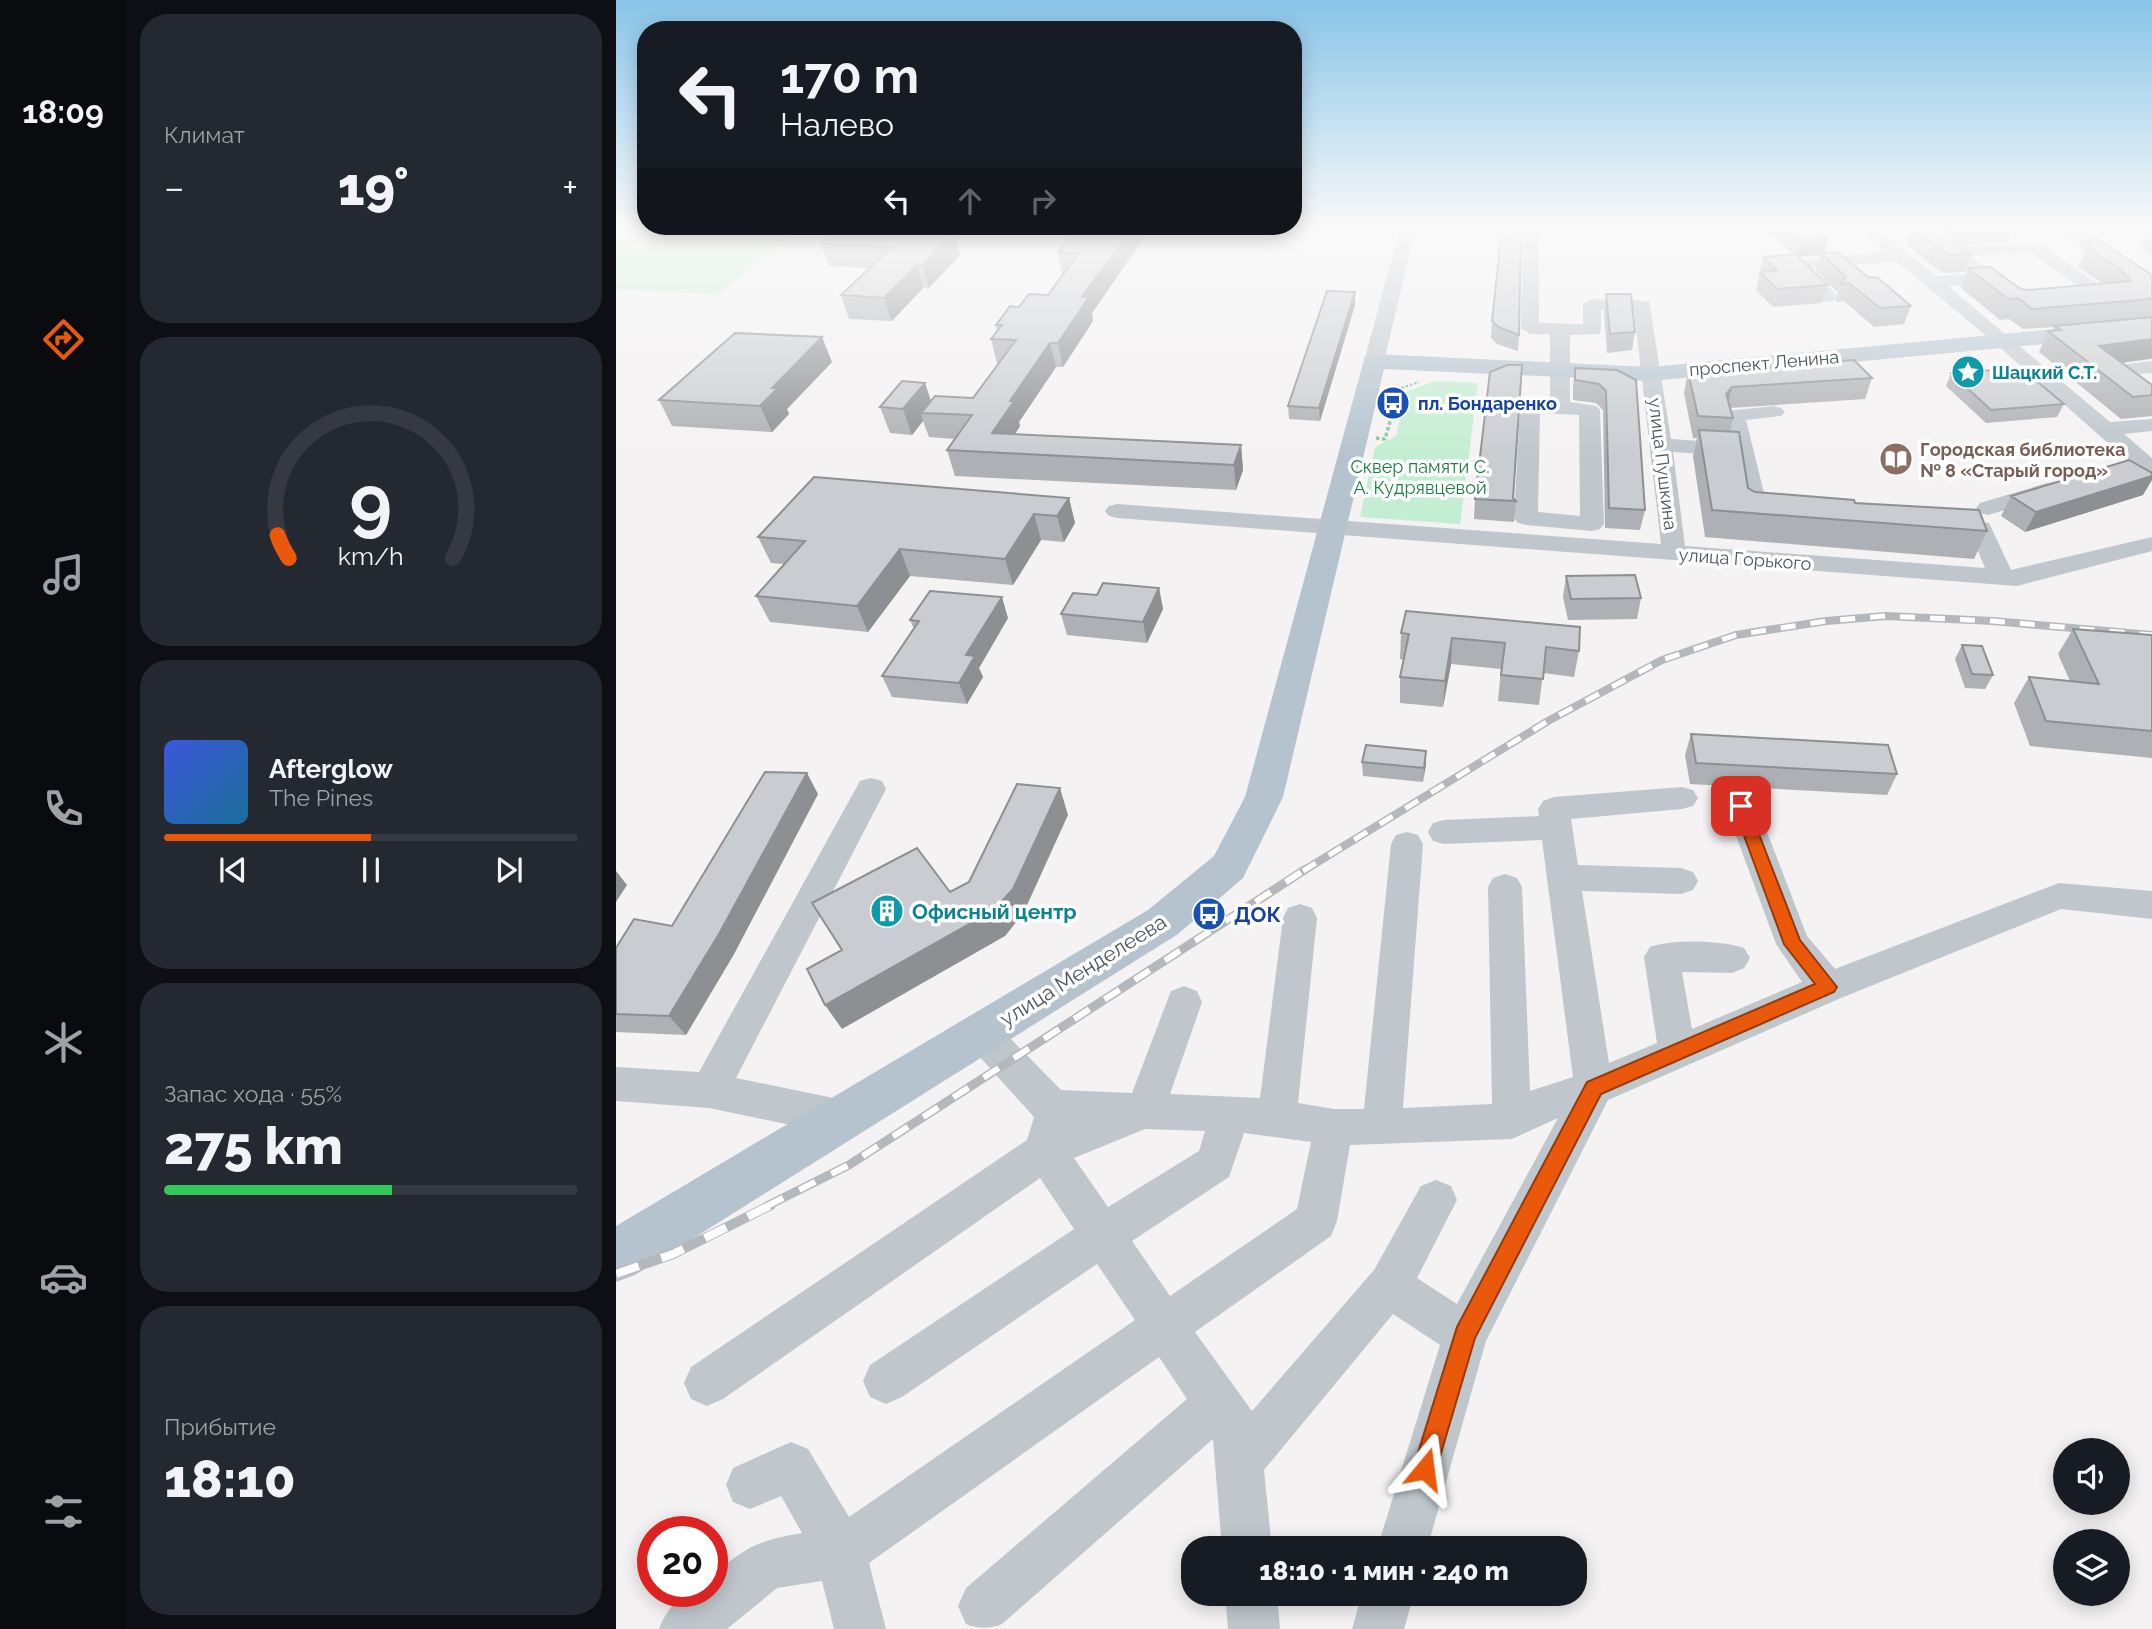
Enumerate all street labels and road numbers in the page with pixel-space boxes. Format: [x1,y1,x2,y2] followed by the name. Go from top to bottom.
[1688,346,1840,380] street label: проспект Ленина
[1644,397,1682,531] street label: улица Пушкина
[1678,544,1812,574] street label: улица Горького
[995,909,1171,1031] street label: улица Менделеева

